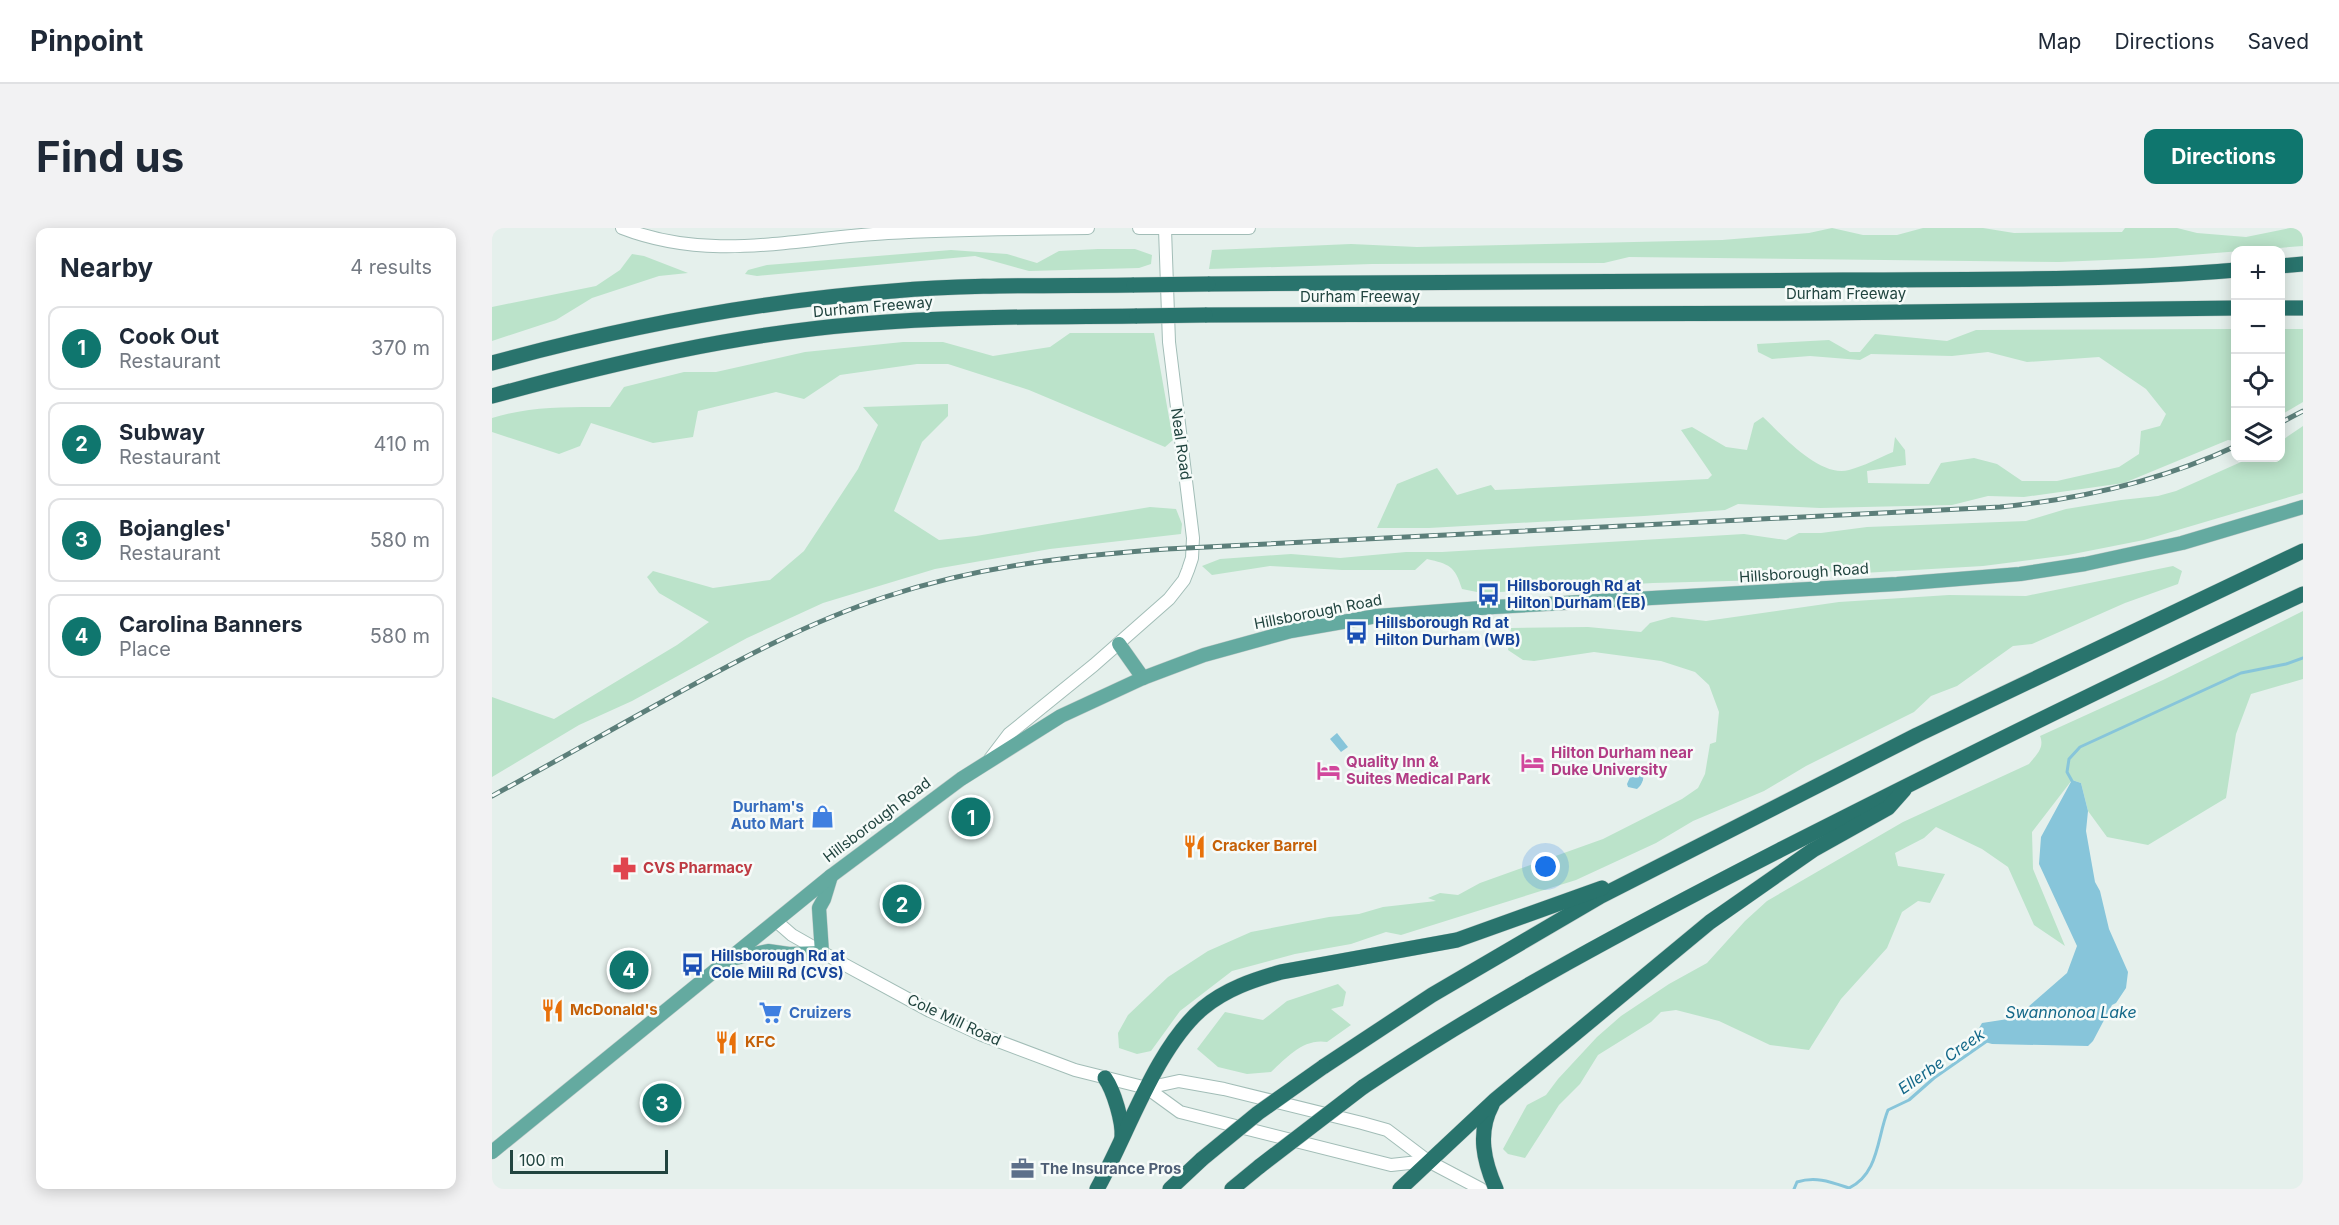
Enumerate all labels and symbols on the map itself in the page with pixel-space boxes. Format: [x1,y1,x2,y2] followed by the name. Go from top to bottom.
[1786,284,1907,303] street label: Durham Freeway
[1300,287,1421,306] street label: Durham Freeway
[812,292,934,321] street label: Durham Freeway
[1167,407,1196,481] street label: Neal Road
[1739,558,1869,587] street label: Hillsborough Road
[1507,576,1646,612] place label: Hillsborough Rd at Hilton Durham (EB)
[1476,582,1502,608] bus stop icon: Hillsborough Rd at Hilton Durham (EB)
[1252,590,1383,633] street label: Hillsborough Road
[1375,613,1521,649] place label: Hillsborough Rd at Hilton Durham (WB)
[1344,619,1370,645] bus stop icon: Hillsborough Rd at Hilton Durham (WB)
[1551,743,1693,779] place label: Hilton Durham near Duke University
[1520,749,1546,775] hotel icon: Hilton Durham near Duke University
[1346,752,1491,788] place label: Quality Inn & Suites Medical Park
[1315,758,1341,784] hotel icon: Quality Inn & Suites Medical Park
[819,773,934,866] street label: Hillsborough Road
[952,794,990,840] pin: 1
[731,797,805,833] place label: Durham's Auto Mart
[809,803,835,829] shop icon: Durham's Auto Mart
[1181,833,1207,859] restaurant icon: Cracker Barrel
[1212,836,1317,855] place label: Cracker Barrel
[1531,852,1560,881] your location
[612,855,638,881] pharmacy icon: CVS Pharmacy
[643,858,753,877] place label: CVS Pharmacy
[882,882,922,926] pin: 2
[711,946,845,982] place label: Hillsborough Rd at Cole Mill Rd (CVS)
[610,948,648,992] pin: 4
[680,952,706,978] bus stop icon: Hillsborough Rd at Cole Mill Rd (CVS)
[904,990,1004,1050] street label: Cole Mill Road
[539,997,565,1023] restaurant icon: McDonald's
[570,1000,658,1019] place label: McDonald's
[758,1000,784,1026] supermarket icon: Cruizers
[2005,1002,2137,1022] water label: Swannonoa Lake
[789,1003,851,1022] place label: Cruizers
[1894,1024,1988,1098] water label: Ellerbe Creek
[714,1029,740,1055] restaurant icon: KFC
[745,1032,776,1051] place label: KFC
[642,1080,682,1126] pin: 3
[510,1147,668,1174] scale bar
[1009,1156,1035,1182] office icon: The Insurance Pros
[1040,1159,1181,1178] place label: The Insurance Pros

